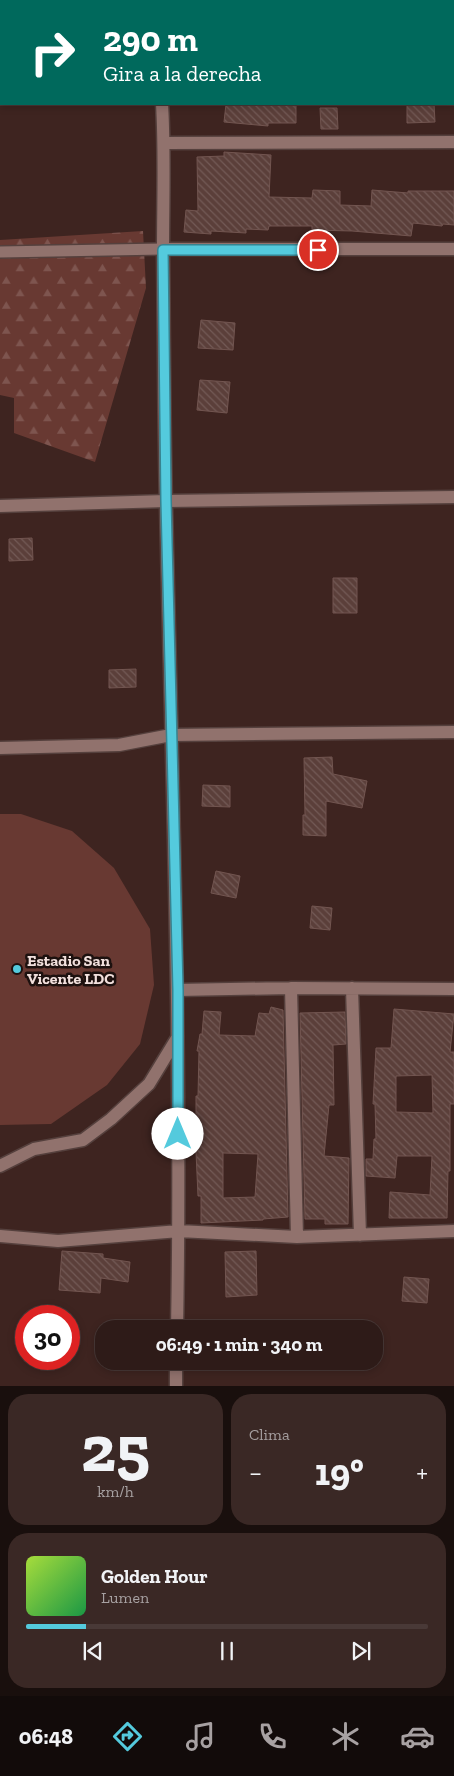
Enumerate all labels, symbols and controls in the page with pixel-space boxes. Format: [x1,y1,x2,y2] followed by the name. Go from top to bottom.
[103,18,198,60] text: 290 m
[20,20,85,85] icon: right
[103,60,261,87] text: Gira a la derecha
[297,229,339,271] pin
[304,236,332,264] icon: arrive
[27,951,115,988] place label: Estadio San Vicente LDC
[11,963,23,975] marker: Estadio San Vicente LDC
[151,1107,203,1159] position arrow
[15,1305,80,1370] speed limit sign: 30
[156,1333,322,1356] text: 06:49 · 1 min · 340 m
[81,1410,150,1488] text: 25
[249,1425,290,1444] text: Clima
[315,1449,364,1495] text: 19°
[249,1456,262,1489] text: −
[416,1456,428,1489] text: +
[97,1482,134,1501] text: km/h
[101,1565,208,1588] text: Golden Hour
[101,1588,149,1607] text: Lumen
[79,1637,107,1665] icon: previous
[213,1637,241,1665] icon: pause
[347,1637,375,1665] icon: next
[110,1719,145,1754] icon: directions
[183,1719,218,1754] icon: music
[255,1719,290,1754] icon: phone
[328,1719,363,1754] icon: climate
[400,1719,435,1754] icon: car
[19,1723,73,1750] text: 06:48

